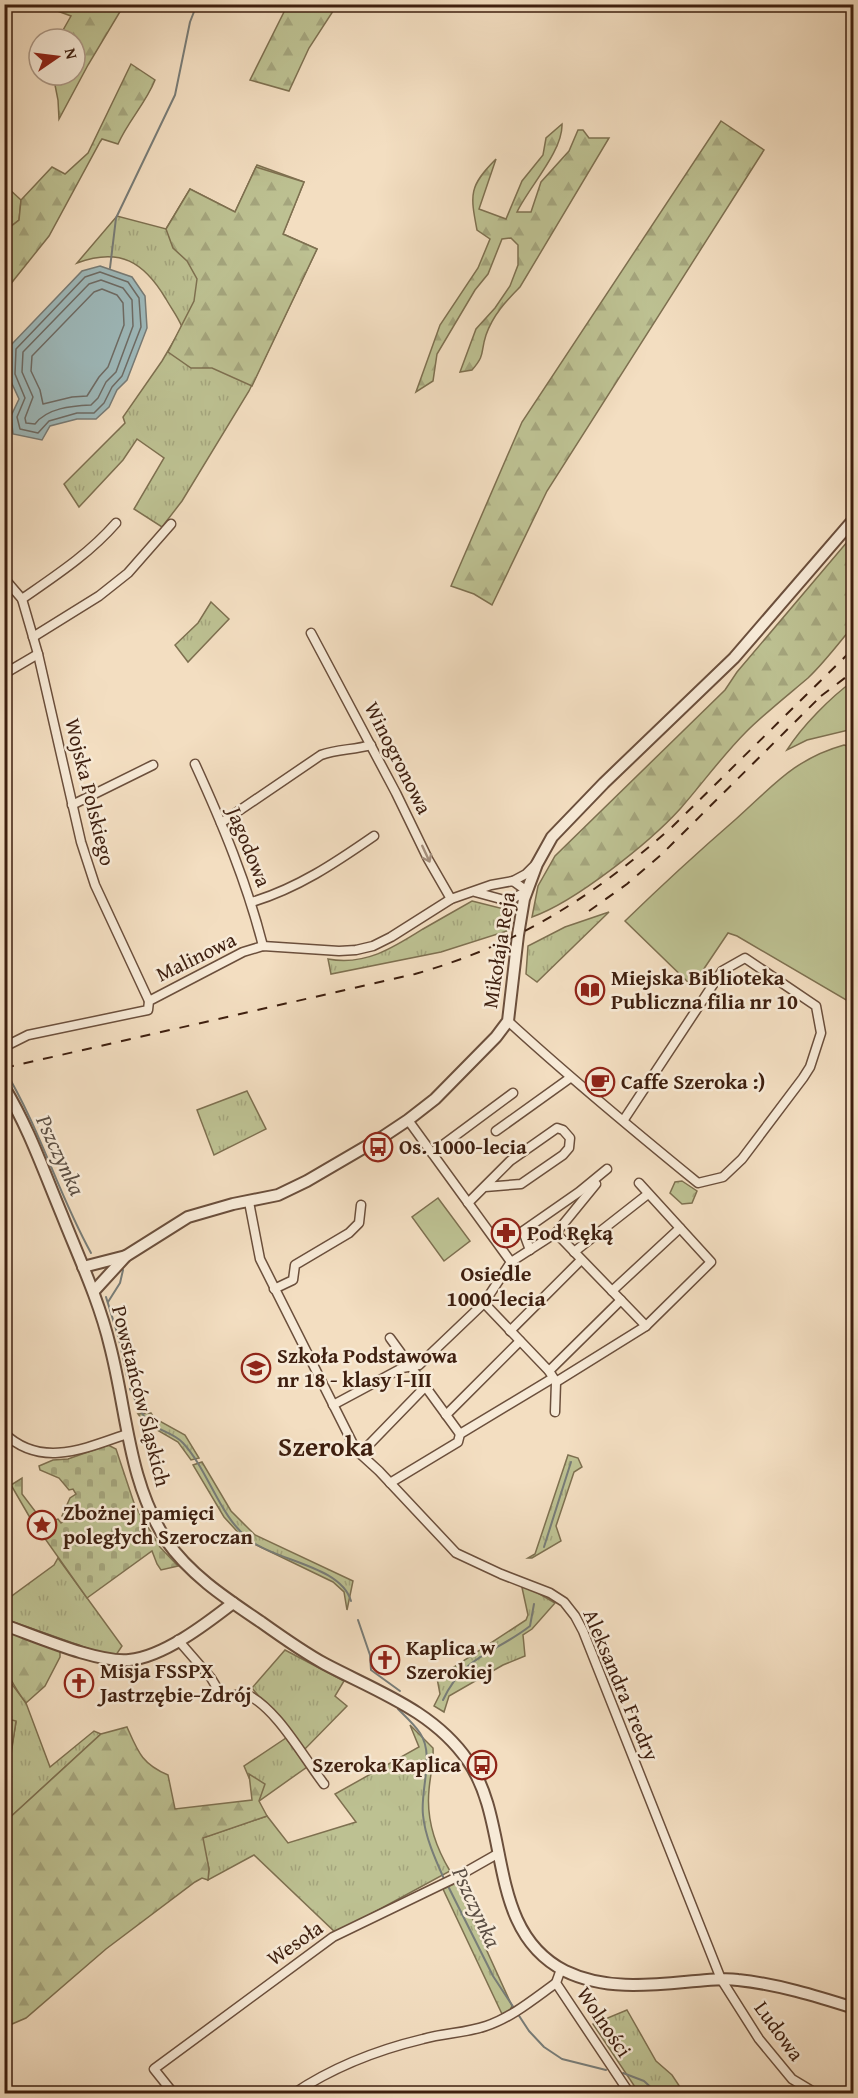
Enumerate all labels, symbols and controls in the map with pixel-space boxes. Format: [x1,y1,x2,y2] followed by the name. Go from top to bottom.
[27,27,87,87] north arrow
[59,45,85,62] text: N
[357,696,440,819] street label: Winogronowa
[57,715,124,869] street label: Wojska Polskiego
[218,799,280,892] street label: Jagodowa
[420,844,432,862] one-way arrow
[474,889,523,1011] street label: Mikołaja Reja
[150,924,241,989] street label: Malinowa
[611,962,798,1017] place label: Miejska Biblioteka Publiczna filia nr 10
[574,974,606,1006] library icon: Miejska Biblioteka Publiczna filia nr 10
[584,1066,616,1098] cafe icon: Caffe Szeroka :)
[621,1066,765,1097] place label: Caffe Szeroka :)
[28,1109,94,1201] water label: Pszczynka
[362,1131,394,1163] bus stop icon: Os. 1000-lecia
[399,1131,527,1162] place label: Os. 1000-lecia
[490,1217,522,1249] pharmacy icon: Pod Ręką
[527,1217,613,1248] place label: Pod Ręką
[446,1257,546,1314] district label: Osiedle 1000-lecia
[104,1302,179,1490] street label: Powstańców Śląskich
[277,1340,457,1395] place label: Szkoła Podstawowa nr 18 - klasy I-III
[240,1352,272,1384] school or university icon: Szkoła Podstawowa nr 18 - klasy I-III
[278,1426,374,1466] district label: Szeroka
[63,1497,253,1552] place label: Zbożnej pamięci poległych Szeroczan
[26,1509,58,1541] place icon: Zbożnej pamięci poległych Szeroczan
[576,1604,668,1766] street label: Aleksandra Fredry
[406,1632,496,1687] place label: Kaplica w Szerokiej
[369,1644,401,1676] church icon: Kaplica w Szerokiej
[97,1655,252,1710] place label: Misja FSSPX Jastrzębie-Zdrój
[63,1667,95,1699] church icon: Misja FSSPX Jastrzębie-Zdrój
[312,1749,461,1780] place label: Szeroka Kaplica
[466,1749,498,1781] bus stop icon: Szeroka Kaplica
[444,1861,510,1953] water label: Pszczynka
[260,1912,329,1973] street label: Wesoła
[569,1980,640,2064] street label: Wolności
[747,1994,812,2067] street label: Ludowa

